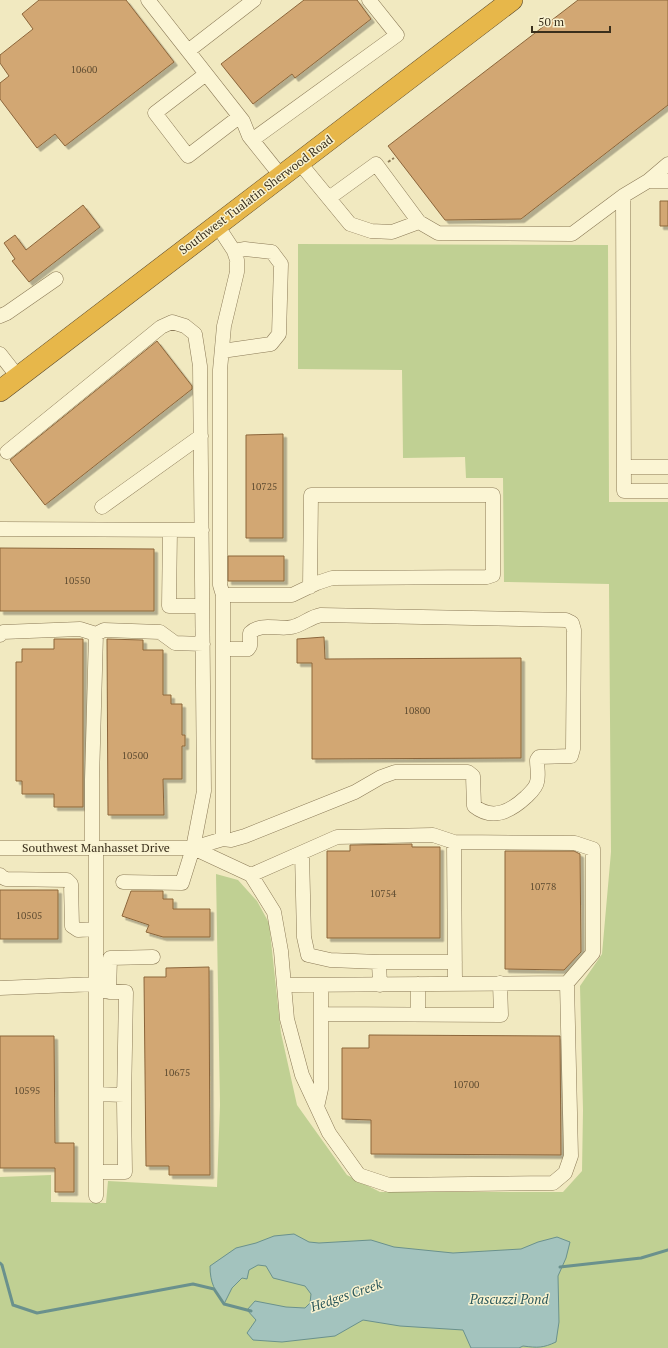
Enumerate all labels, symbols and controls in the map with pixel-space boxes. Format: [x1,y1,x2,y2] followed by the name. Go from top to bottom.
[532,8,610,34] scale bar
[538,14,565,29] text: 50 m
[71,63,97,76] house number: 10600
[176,132,336,257] street label: Southwest Tualatin Sherwood Road
[251,480,277,493] house number: 10725
[64,574,90,587] house number: 10550
[404,704,430,717] house number: 10800
[122,749,148,762] house number: 10500
[22,840,170,855] street label: Southwest Manhasset Drive
[530,880,556,893] house number: 10778
[370,887,397,900] house number: 10754
[16,909,42,922] house number: 10505
[164,1066,190,1079] house number: 10675
[453,1078,479,1091] house number: 10700
[14,1084,40,1097] house number: 10595
[307,1274,385,1316] water label: Hedges Creek
[469,1290,549,1308] water label: Pascuzzi Pond

